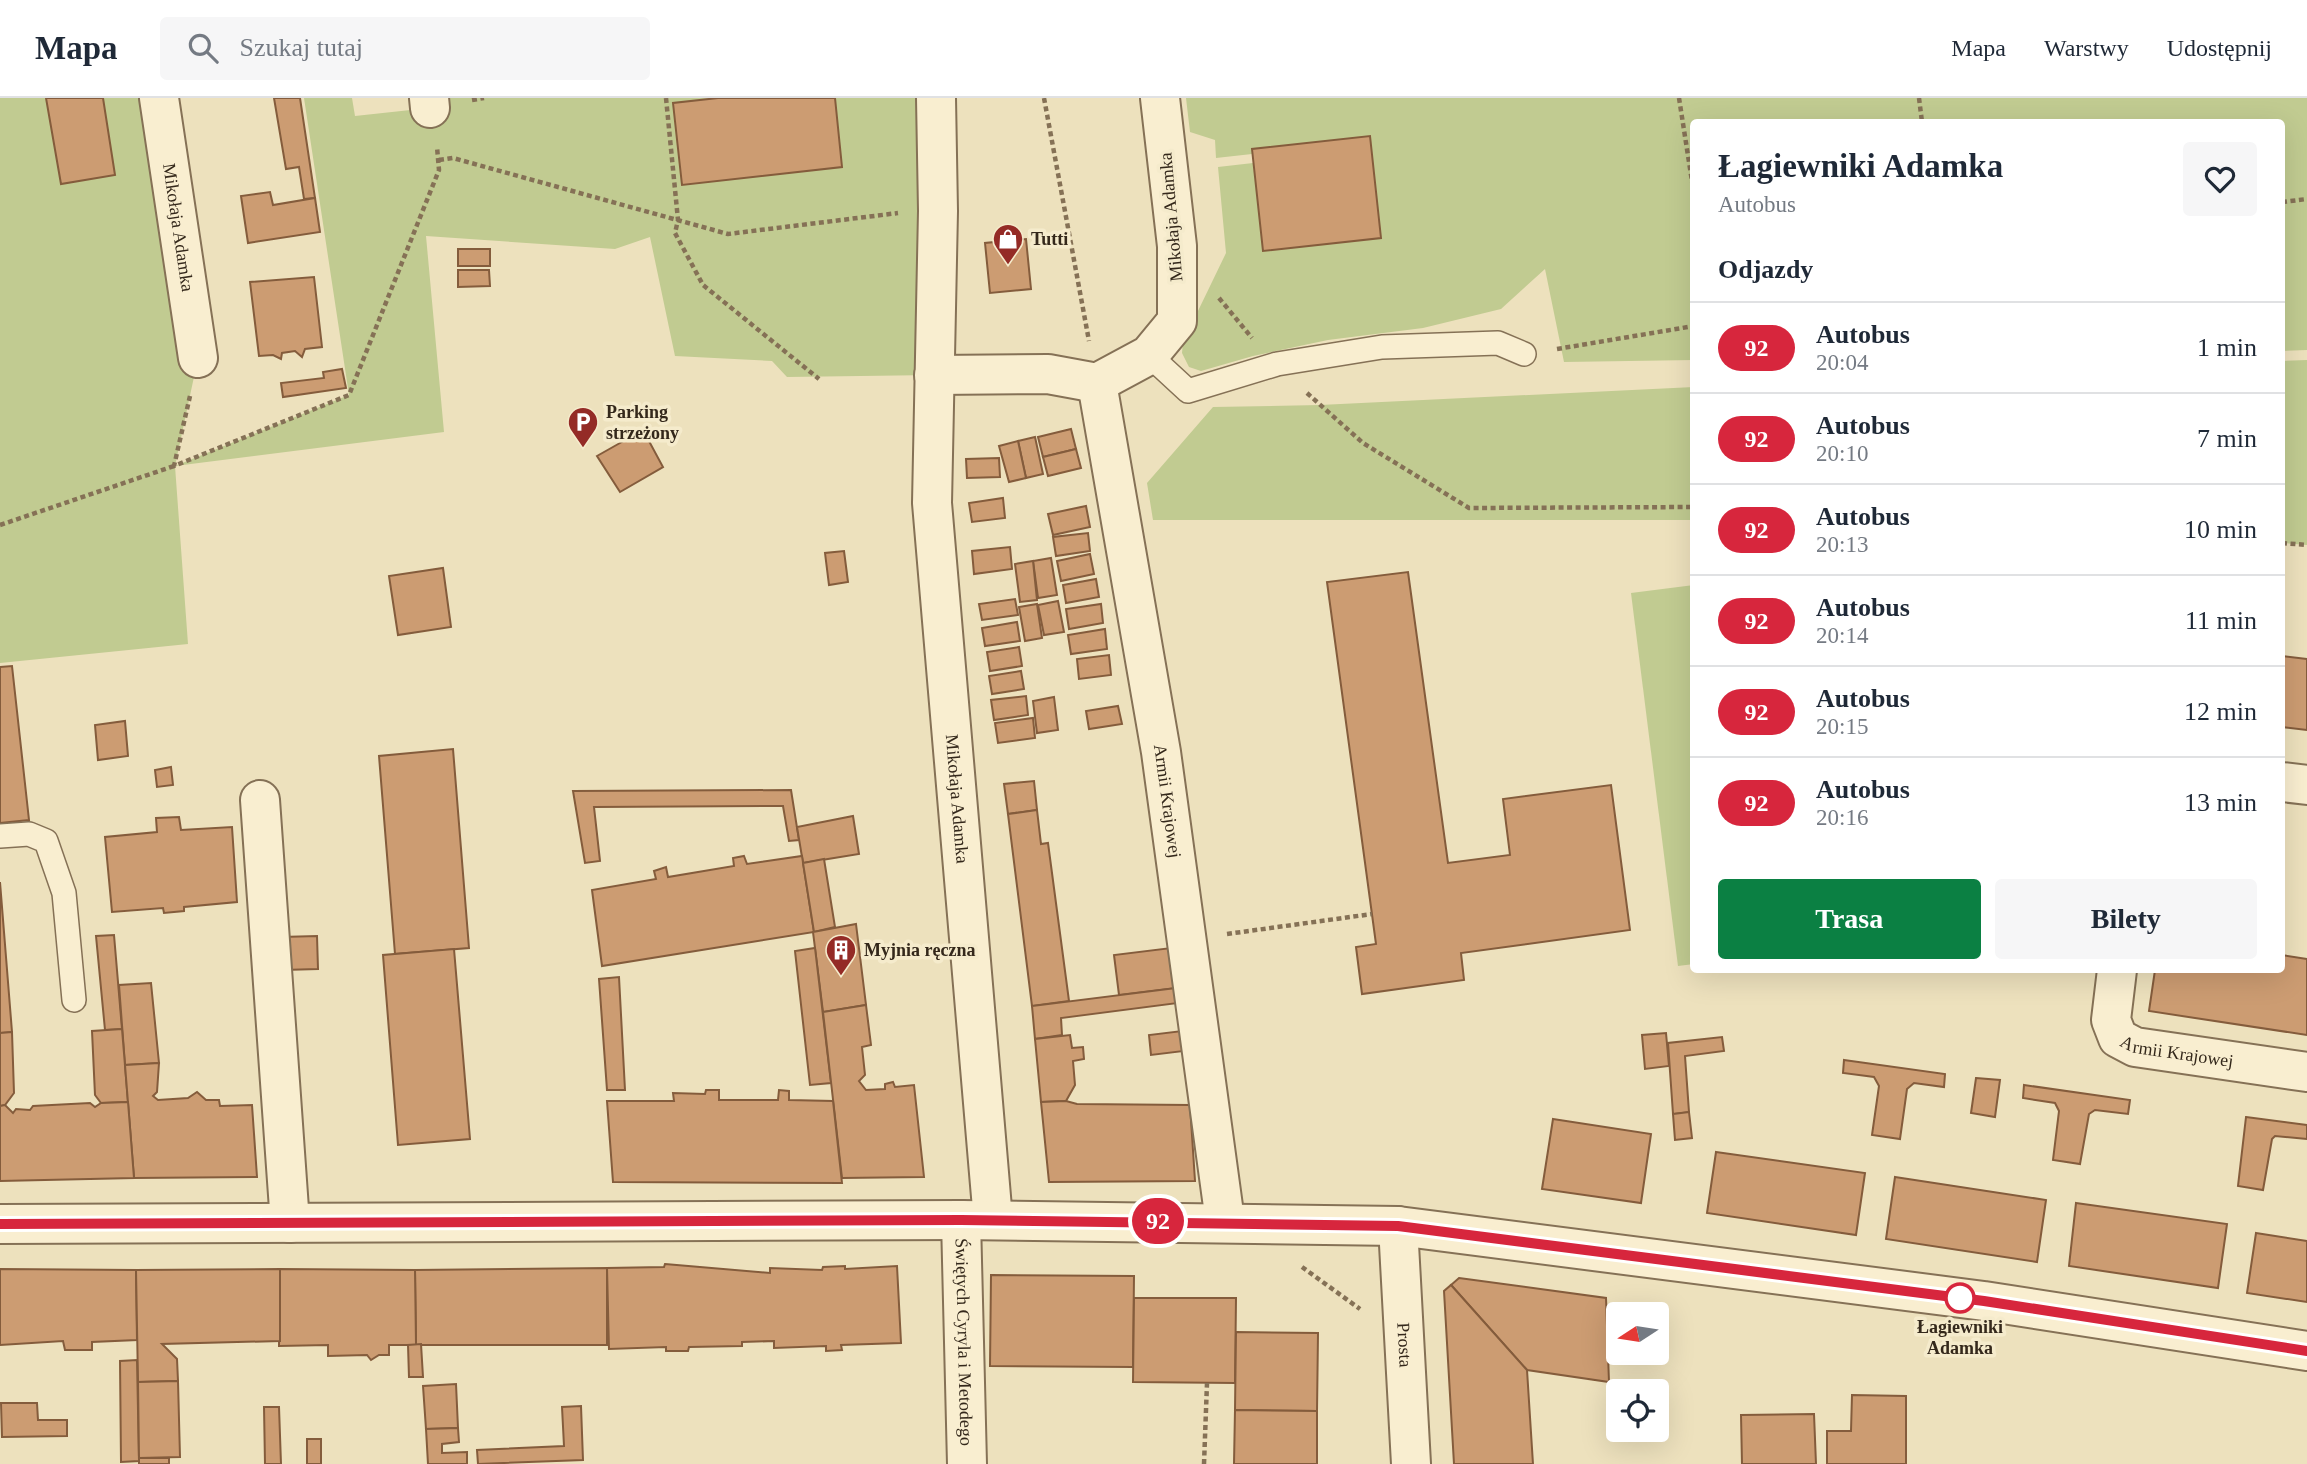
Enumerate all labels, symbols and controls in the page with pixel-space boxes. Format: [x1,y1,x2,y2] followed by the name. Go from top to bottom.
[160,17,650,80] search box
[184,29,222,67] icon: search
[35,30,118,66] text: Mapa
[240,33,363,62] text: Szukaj tutaj
[1951,35,2006,61] text: Mapa
[2044,35,2129,61] text: Warstwy
[2167,35,2272,61] text: Udostępnij
[2183,142,2257,216] button: heart
[1718,148,2003,184] text: Łagiewniki Adamka
[1155,152,1187,282] street label: Mikołaja Adamka
[159,162,198,293] street label: Mikołaja Adamka
[1718,192,1796,217] text: Autobus
[991,222,1025,266] shop icon: Tutti
[1031,229,1068,249] place label: Tutti
[1718,255,1813,284] text: Odjazdy
[1816,320,1910,349] text: Autobus
[2197,333,2257,362] text: 1 min
[1745,335,1769,361] text: 92
[1816,350,1868,375] text: 20:04
[606,402,679,443] place label: Parking strzeżony
[566,405,600,449] parking icon: Parking strzeżony
[1816,411,1910,440] text: Autobus
[2197,424,2257,453] text: 7 min
[1745,426,1769,452] text: 92
[1816,441,1868,466] text: 20:10
[1816,502,1910,531] text: Autobus
[2184,515,2257,544] text: 10 min
[1745,517,1769,543] text: 92
[1816,532,1868,557] text: 20:13
[1816,593,1910,622] text: Autobus
[2185,606,2257,635] text: 11 min
[1745,608,1769,634] text: 92
[1816,623,1868,648] text: 20:14
[1816,684,1910,713] text: Autobus
[2184,697,2257,726] text: 12 min
[1745,699,1769,725] text: 92
[1816,714,1868,739] text: 20:15
[942,733,973,864] street label: Mikołaja Adamka
[1150,743,1185,859] street label: Armii Krajowej
[1816,775,1910,804] text: Autobus
[2184,788,2257,817] text: 13 min
[1745,790,1769,816] text: 92
[1816,805,1868,830] text: 20:16
[1718,879,1981,959] button: Trasa
[1995,879,2257,959] button: Bilety
[824,933,858,977] building icon: Myjnia ręczna
[864,940,975,960] place label: Myjnia ręczna
[2117,1031,2235,1071] street label: Armii Krajowej
[1126,1198,1190,1244] line badge: 92
[1146,1208,1170,1234] text: 92
[951,1238,977,1446] street label: Świętych Cyryla i Metodego
[1945,1283,1975,1313] marker: Łagiewniki Adamka
[1606,1302,1670,1365] north arrow
[1606,1302,1669,1442] map controls
[1917,1317,2003,1358] place label: Łagiewniki Adamka
[1393,1322,1416,1368] street label: Prosta
[1606,1379,1669,1442] button: locate

